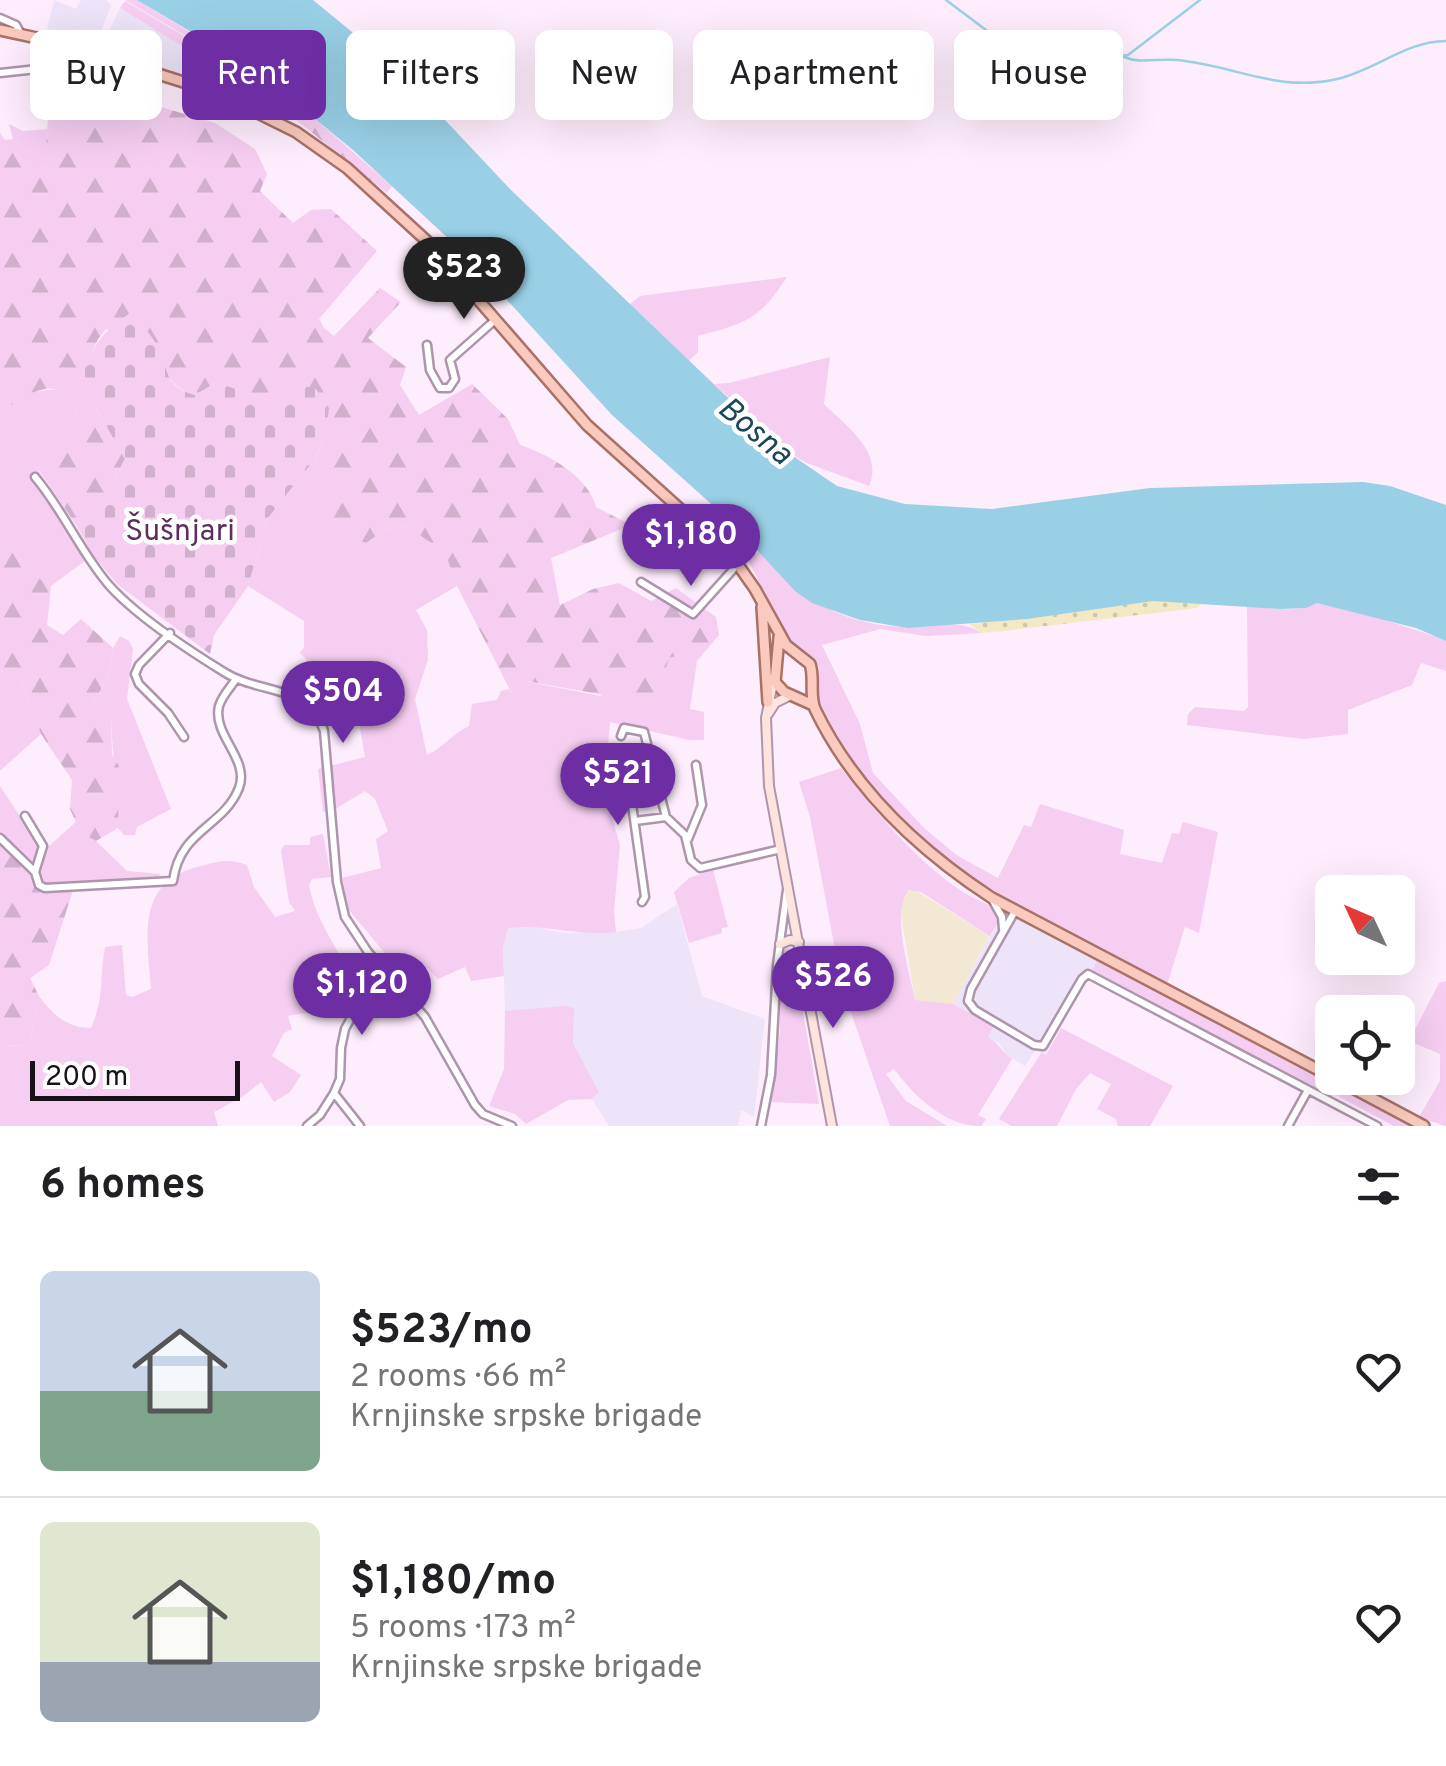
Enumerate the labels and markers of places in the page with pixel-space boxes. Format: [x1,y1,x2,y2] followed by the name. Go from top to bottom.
[405,237,523,322] pin: $523
[610,504,772,589] pin: $1,180
[284,661,402,746] pin: $504
[559,743,677,828] pin: $521
[774,946,892,1031] pin: $526
[281,953,443,1038] pin: $1,120

